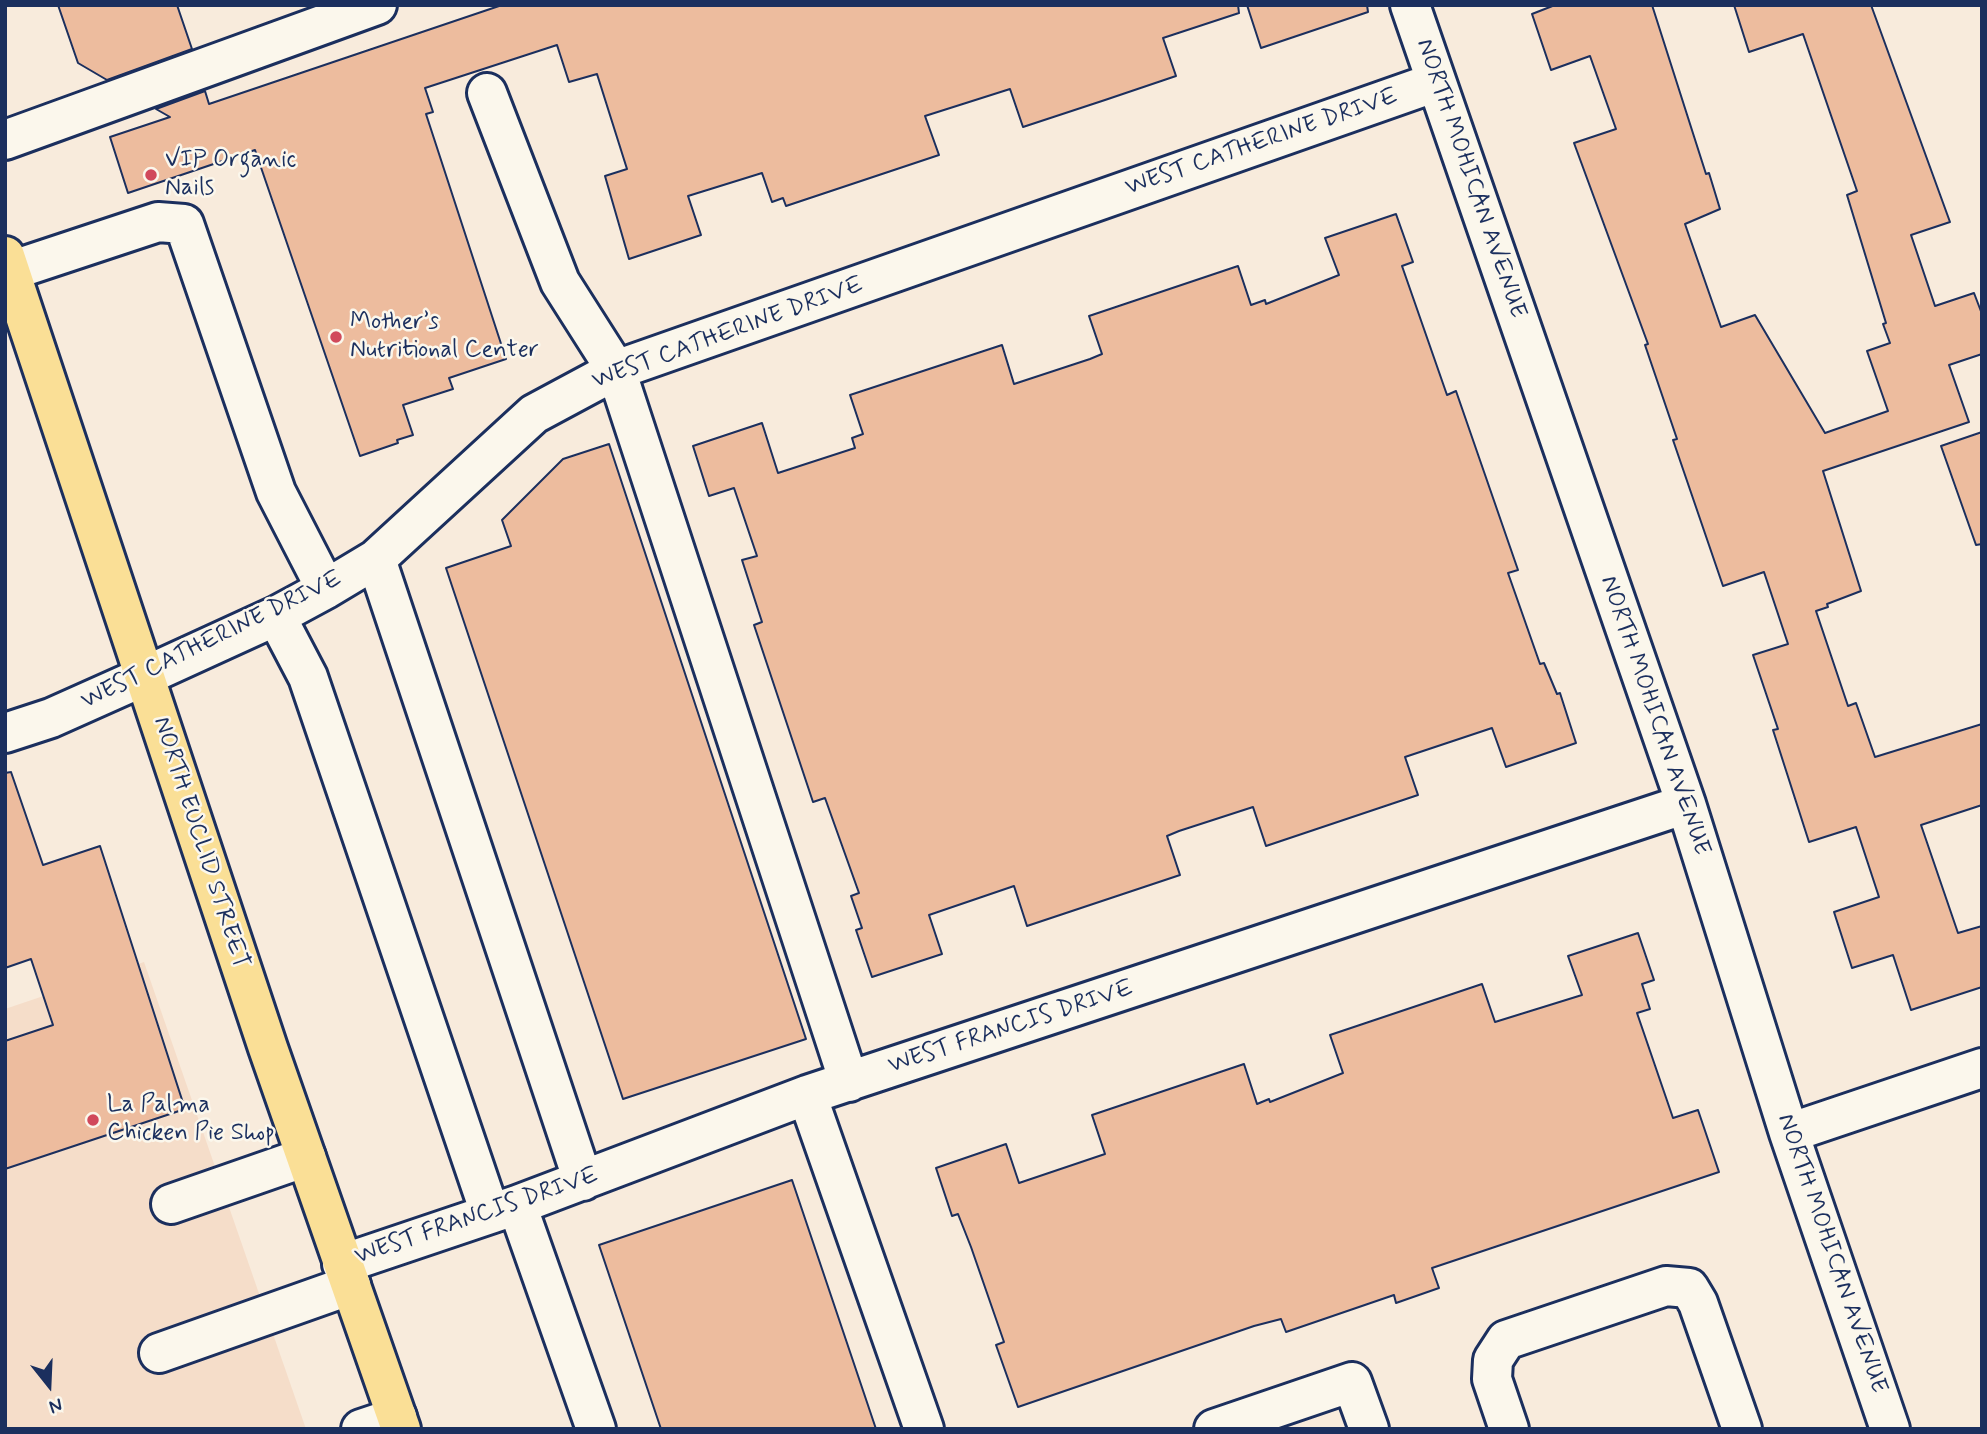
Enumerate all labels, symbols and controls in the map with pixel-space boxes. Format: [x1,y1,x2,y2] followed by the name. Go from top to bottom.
[1409,36,1531,322] street label: NORTH MOHICAN AVENUE
[1122,83,1402,203] street label: WEST CATHERINE DRIVE
[165,147,296,203] place label: VIP Organic Nails
[143,167,159,183] marker: VIP Organic Nails
[589,272,867,396] street label: WEST CATHERINE DRIVE
[350,309,539,365] place label: Mother’s Nutritional Center
[328,329,344,345] marker: Mother’s Nutritional Center
[77,565,347,717] street label: WEST CATHERINE DRIVE
[1593,573,1715,859] street label: NORTH MOHICAN AVENUE
[146,714,254,972] street label: NORTH EUCLID STREET
[885,975,1137,1081] street label: WEST FRANCIS DRIVE
[107,1092,275,1148] place label: La Palma Chicken Pie Shop
[1770,1111,1892,1397] street label: NORTH MOHICAN AVENUE
[85,1112,101,1128] marker: La Palma Chicken Pie Shop
[351,1162,603,1272] street label: WEST FRANCIS DRIVE
[14,1350,84,1420] north arrow
[46,1392,66,1419] text: N

